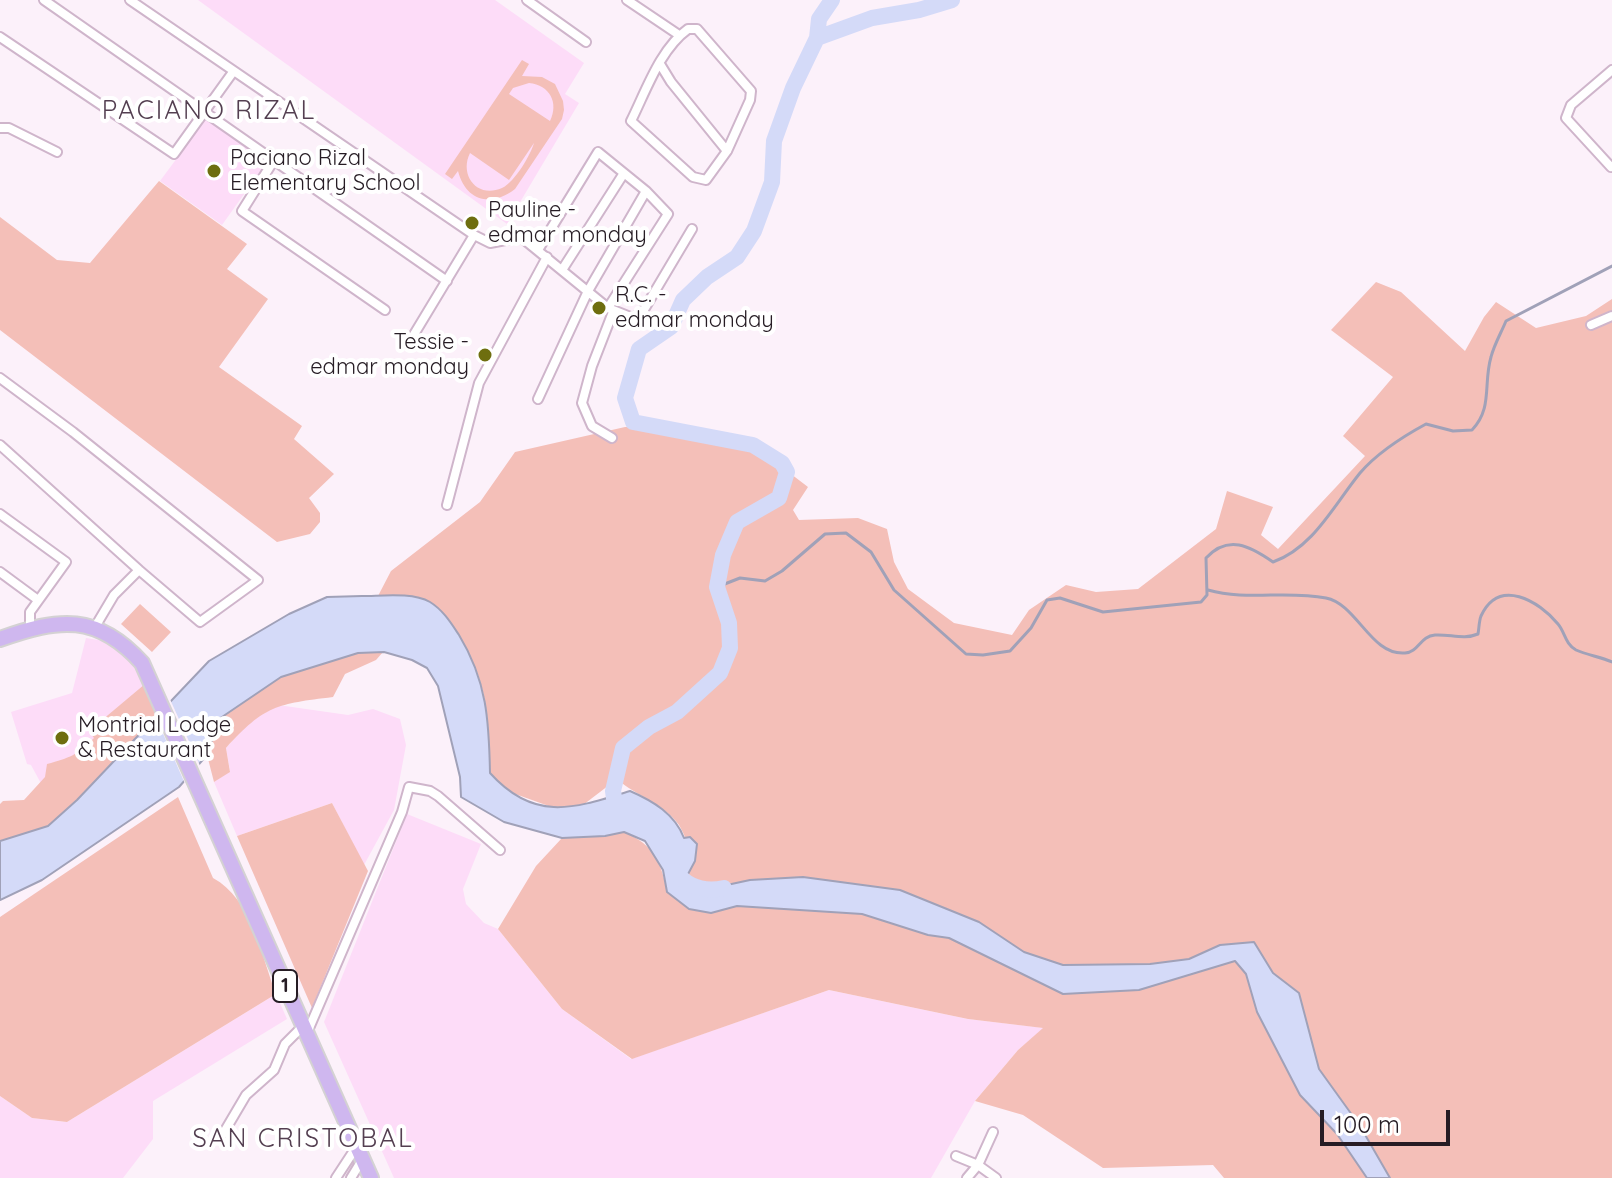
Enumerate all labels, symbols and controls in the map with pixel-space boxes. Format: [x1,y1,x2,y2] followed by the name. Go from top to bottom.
[102,95,316,127] district label: PACIANO RIZAL
[230,145,421,196] place label: Paciano Rizal Elementary School
[205,162,223,180] marker: Paciano Rizal Elementary School
[488,197,647,248] place label: Pauline - edmar monday
[463,214,481,232] marker: Pauline - edmar monday
[615,282,774,334] place label: R.C. - edmar monday
[590,299,608,317] marker: R.C. - edmar monday
[310,329,469,380] place label: Tessie - edmar monday
[476,346,494,364] marker: Tessie - edmar monday
[78,712,231,764] place label: Montrial Lodge & Restaurant
[53,729,71,747] marker: Montrial Lodge & Restaurant
[273,970,297,1002] road number: 1
[1324,1094,1454,1144] scale bar
[1334,1109,1400,1139] text: 100 m
[192,1123,414,1155] district label: SAN CRISTOBAL

